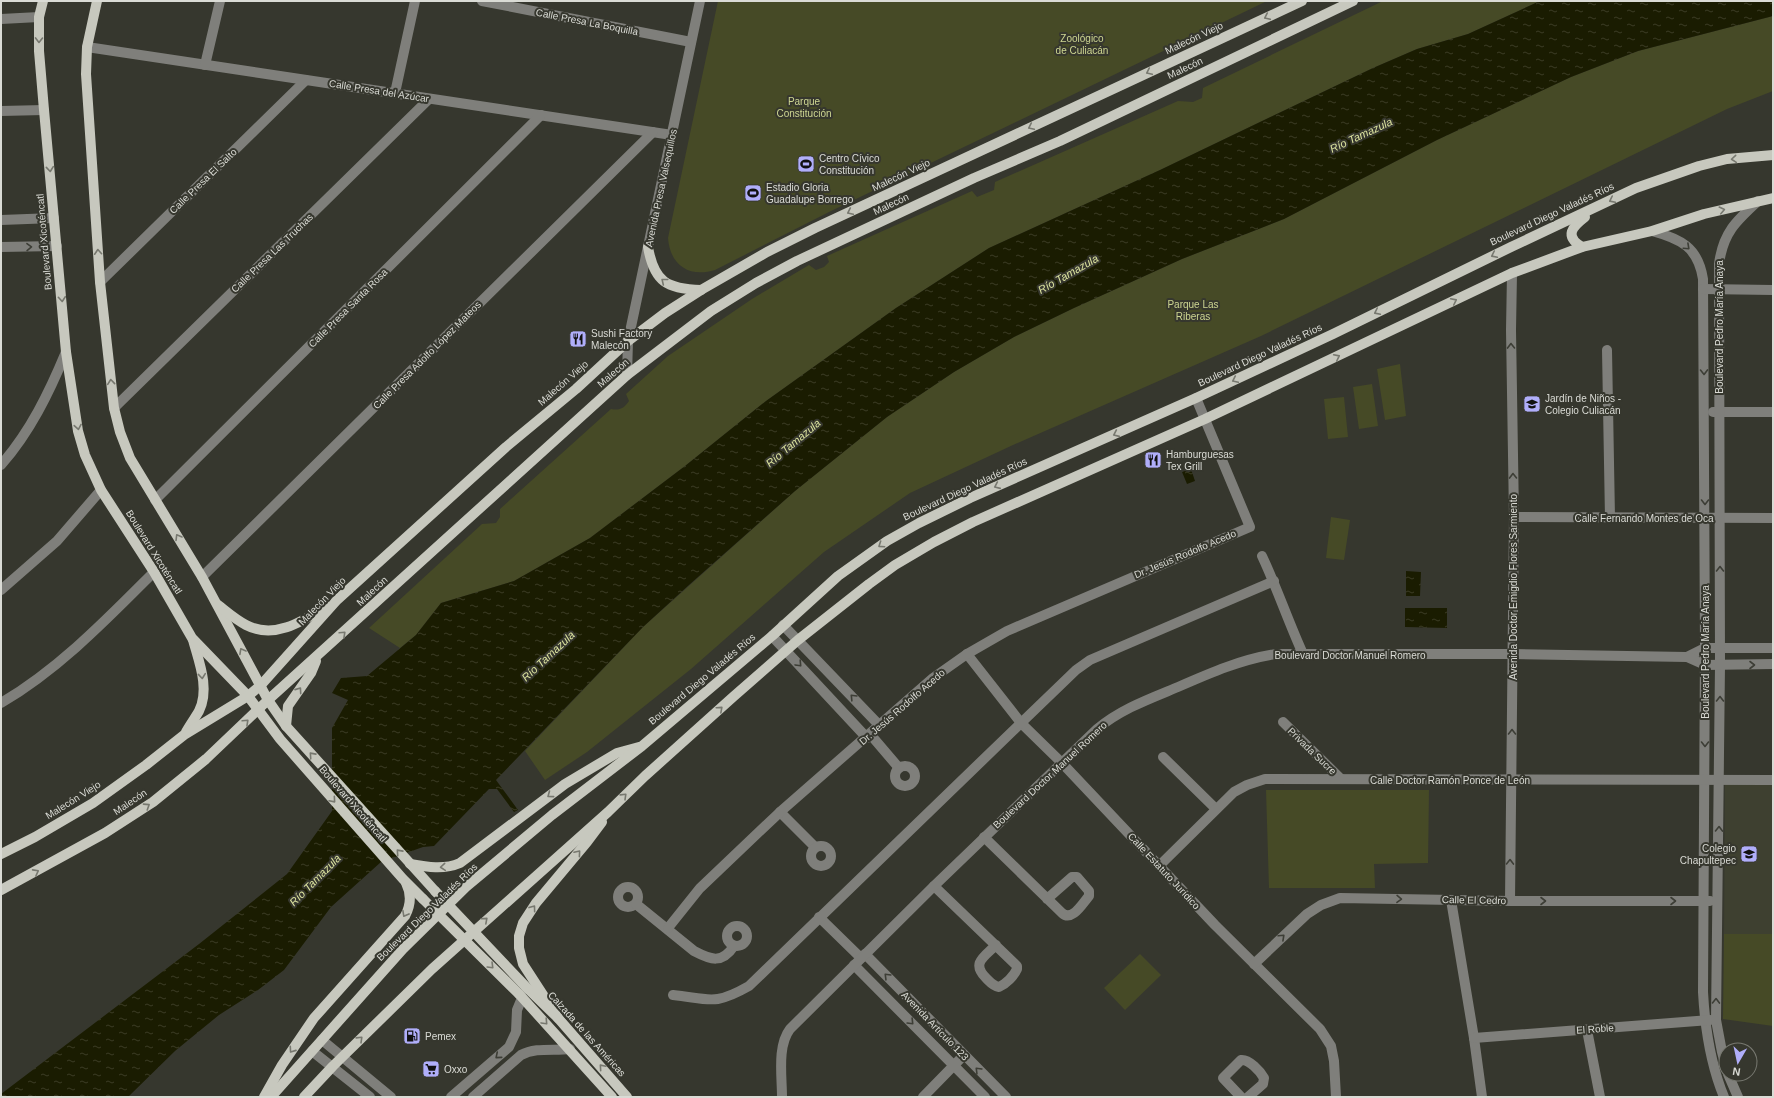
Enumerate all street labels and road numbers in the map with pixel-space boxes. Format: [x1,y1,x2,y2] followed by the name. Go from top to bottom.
[535,7,639,37] street label: Calle Presa La Boquilla
[1163,20,1225,56] street label: Malecón Viejo
[1166,55,1204,81] street label: Malecón
[328,78,430,104] street label: Calle Presa del Azúcar
[643,128,679,248] street label: Avenida Presa Valsequillos
[167,146,239,216] street label: Calle Presa El Salto
[870,157,932,193] street label: Malecón Viejo
[1488,180,1616,248] street label: Boulevard Diego Valadés Ríos
[872,191,910,217] street label: Malecón
[34,193,54,291] street label: Boulevard Xicoténcatl
[229,211,315,295] street label: Calle Presa Las Truchas
[1714,260,1725,394] street label: Boulevard Pedro María Anaya
[306,266,390,350] street label: Calle Presa Santa Rosa
[371,299,483,411] street label: Calle Presa Adolfo López Mateos
[1196,321,1324,389] street label: Boulevard Diego Valadés Ríos
[595,356,631,390] street label: Malecón
[536,358,591,408] street label: Malecón Viejo
[901,455,1029,523] street label: Boulevard Diego Valadés Ríos
[1508,494,1519,680] street label: Avenida Doctor Emigdio Flores Sarmiento
[124,508,184,596] street label: Boulevard Xicoténcatl
[1575,513,1714,524] street label: Calle Fernando Montes de Oca
[1132,527,1238,580] street label: Dr. Jesús Rodolfo Acedo
[296,574,348,627] street label: Malecón Viejo
[354,574,390,608] street label: Malecón
[1700,585,1711,719] street label: Boulevard Pedro María Anaya
[647,631,757,727] street label: Boulevard Diego Valadés Ríos
[1274,650,1426,661] street label: Boulevard Doctor Manuel Romero
[857,667,947,747] street label: Dr. Jesús Rodolfo Acedo
[991,719,1109,831] street label: Boulevard Doctor Manuel Romero
[1286,725,1339,777] street label: Privada Sucre
[317,764,389,844] street label: Boulevard Xicoténcatl
[1370,775,1530,786] street label: Calle Doctor Ramón Ponce de León
[44,779,103,821] street label: Malecón Viejo
[111,787,149,817] street label: Malecón
[1126,831,1202,912] street label: Calle Estatuto Jurídico
[374,861,480,963] street label: Boulevard Diego Valadés Ríos
[1442,894,1507,906] street label: Calle El Cedro
[546,989,628,1079] street label: Calzada de las Américas
[899,989,971,1063] street label: Avenida Artículo 123
[1576,1022,1615,1036] street label: El Roble

